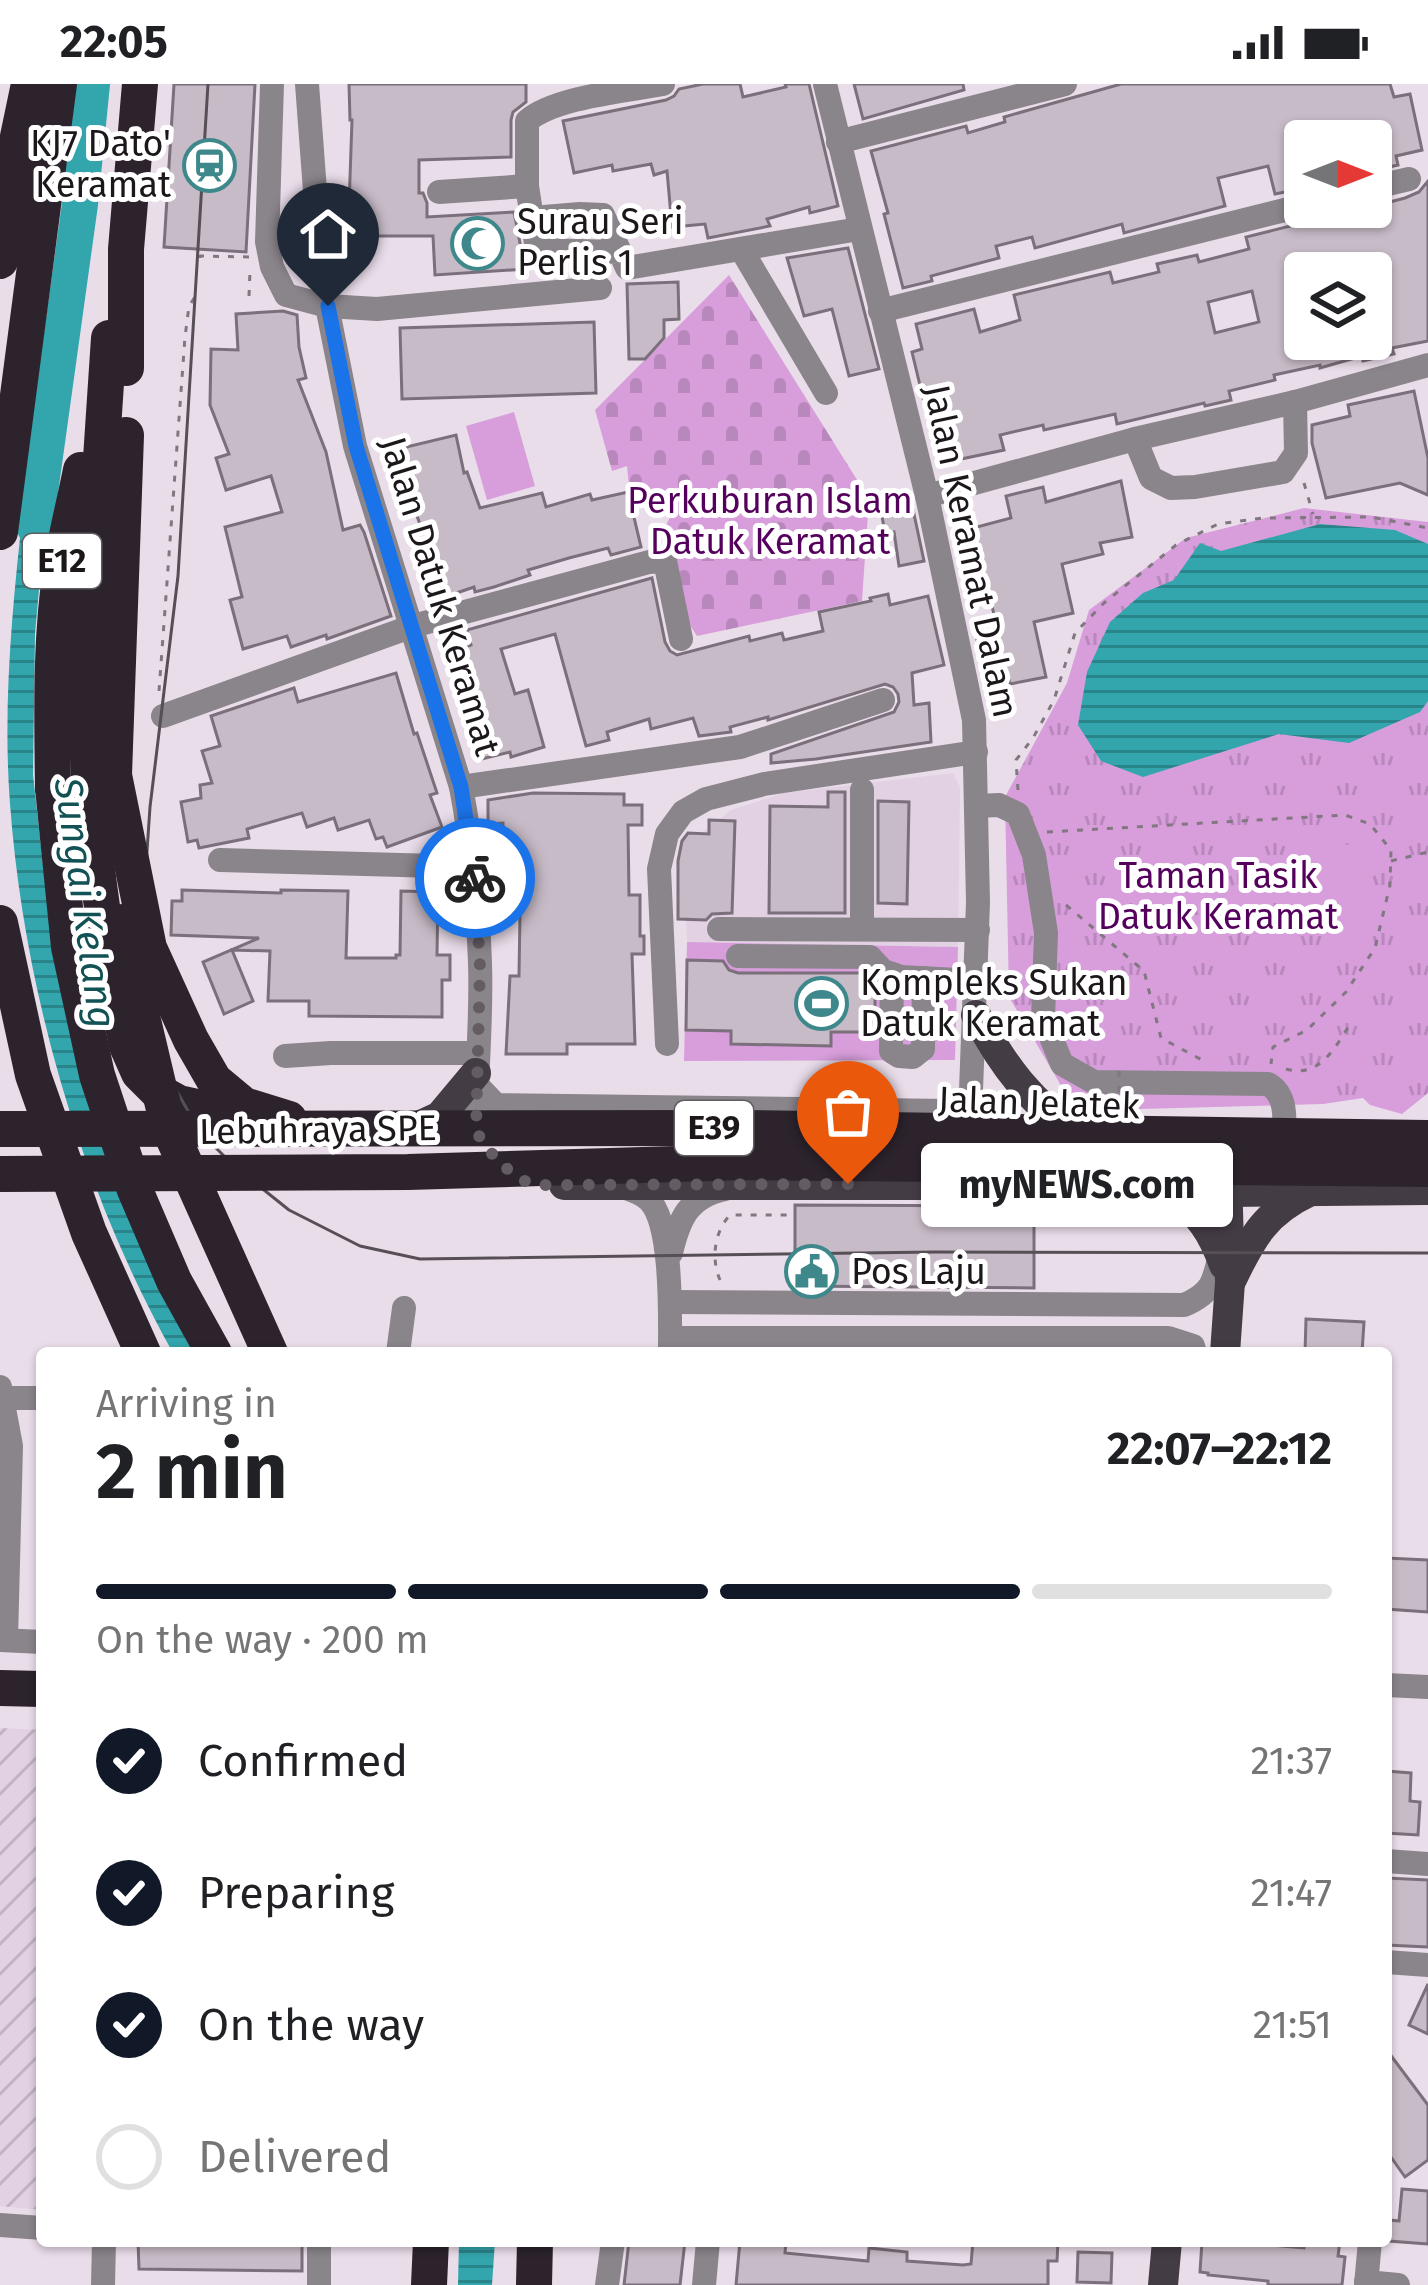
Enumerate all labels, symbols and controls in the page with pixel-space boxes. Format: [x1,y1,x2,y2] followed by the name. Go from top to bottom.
[60,15,168,69] text: 22:05
[1284,120,1392,228] north arrow
[1284,120,1392,360] map controls
[30,122,171,207] place label: KJ7 Dato' Keramat
[182,137,238,193] station icon: KJ7 Dato' Keramat
[277,183,379,306] pin
[517,200,684,285] place label: Surau Seri Perlis 1
[295,201,361,267] icon: home
[450,215,506,271] mosque icon: Surau Seri Perlis 1
[1284,252,1392,360] button: layers
[914,381,1028,721] street label: Jalan Keramat Dalam
[371,431,509,761] street label: Jalan Datuk Keramat
[627,479,913,564] park label: Perkuburan Islam Datuk Keramat
[23,534,101,588] road number: E12
[44,774,125,1031] water label: Sungai Kelang
[415,818,535,938] courier
[442,845,508,911] icon: bike
[1098,854,1338,939] park label: Taman Tasik Datuk Keramat
[860,961,1128,1046] place label: Kompleks Sukan Datuk Keramat
[793,976,849,1032] sports icon: Kompleks Sukan Datuk Keramat
[797,1061,899,1184] pin
[937,1077,1141,1129] street label: Jalan Jelatek
[815,1079,881,1145] icon: bag
[675,1101,753,1155] road number: E39
[199,1106,437,1154] street label: Lebuhraya SPE
[920,1142,1232,1226] callout: myNEWS.com
[959,1162,1195,1208] text: myNEWS.com
[784,1244,840,1300] public building icon: Pos Laju
[851,1250,986,1294] place label: Pos Laju
[96,1381,277,1427] text: Arriving in
[1107,1422,1332,1476] text: 22:07–22:12
[96,1425,288,1519] text: 2 min
[96,1617,429,1663] text: On the way · 200 m
[96,1728,162,1794] icon: check
[198,1734,408,1788] text: Confirmed
[1250,1738,1332,1784] text: 21:37
[96,1860,162,1926] icon: check
[198,1866,394,1920] text: Preparing
[1250,1870,1332,1916] text: 21:47
[96,1992,162,2058] icon: check
[198,1998,424,2052] text: On the way
[1253,2002,1332,2048] text: 21:51
[198,2130,391,2184] text: Delivered

